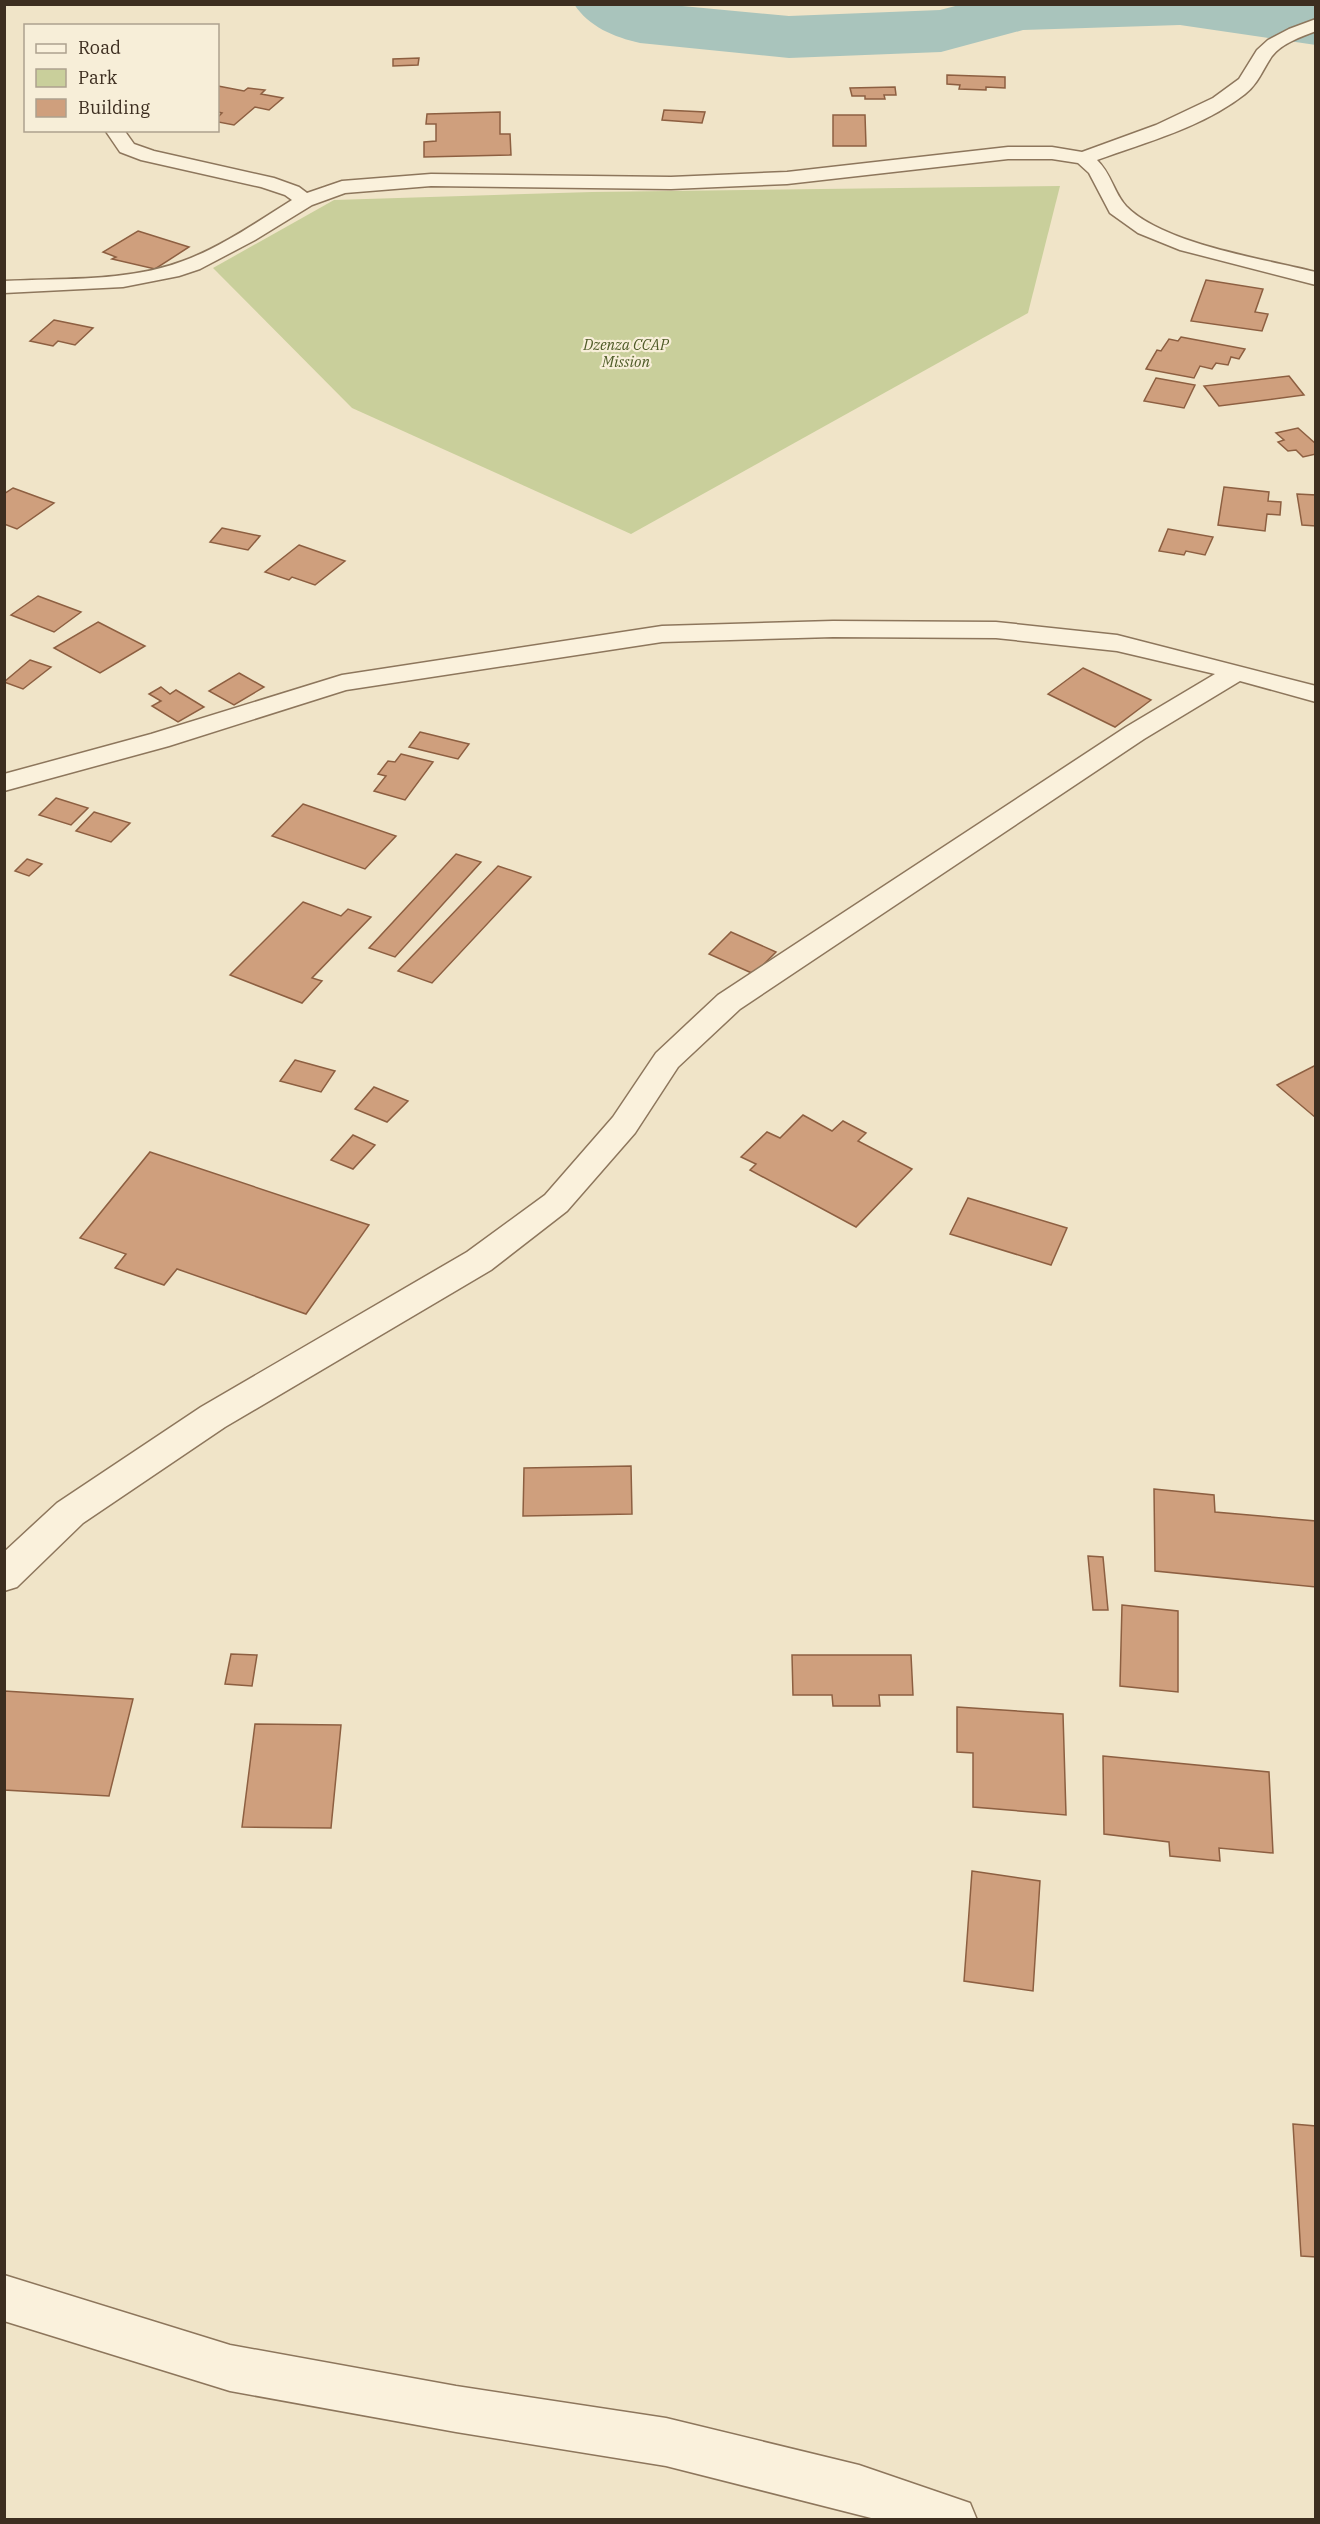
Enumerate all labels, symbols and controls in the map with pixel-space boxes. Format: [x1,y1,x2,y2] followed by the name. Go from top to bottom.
[24,24,219,132] legend
[78,36,121,59] text: Road
[78,66,118,89] text: Park
[78,96,150,119] text: Building
[582,335,670,371] park label: Dzenza CCAP Mission

